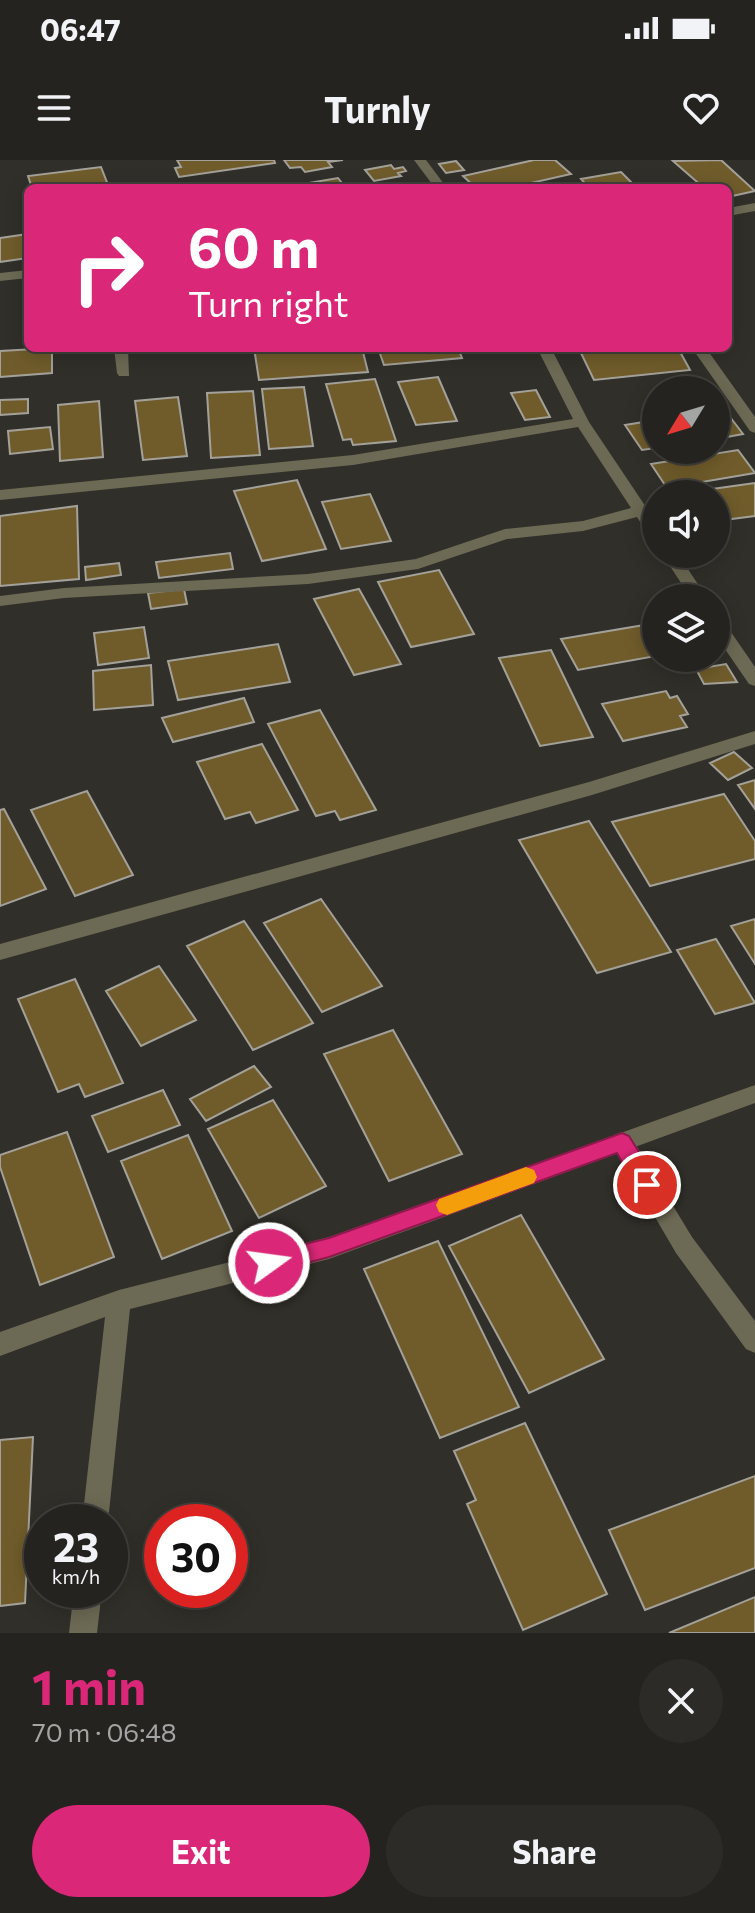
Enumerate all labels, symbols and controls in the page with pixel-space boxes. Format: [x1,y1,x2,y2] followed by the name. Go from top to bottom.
[40,10,121,47] text: 06:47
[32,86,76,130] icon: menu
[324,86,431,130] text: Turnly
[679,86,723,130] icon: heart
[188,211,319,280] text: 60 m
[56,216,160,320] icon: right
[188,280,349,324] text: Turn right
[642,376,730,464] north arrow
[642,376,730,672] map controls
[642,480,730,568] button: sound
[642,584,730,672] button: layers
[613,1151,681,1219] pin
[625,1163,669,1207] icon: arrive
[227,1221,311,1305] position arrow
[144,1504,248,1608] speed limit sign: 30
[53,1521,99,1570] text: 23
[52,1564,100,1588] text: km/h
[32,1656,146,1715] text: 1 min
[639,1659,723,1743] button: close
[32,1716,177,1747] text: 70 m · 06:48
[32,1805,370,1897] button: Exit
[386,1805,723,1897] button: Share

